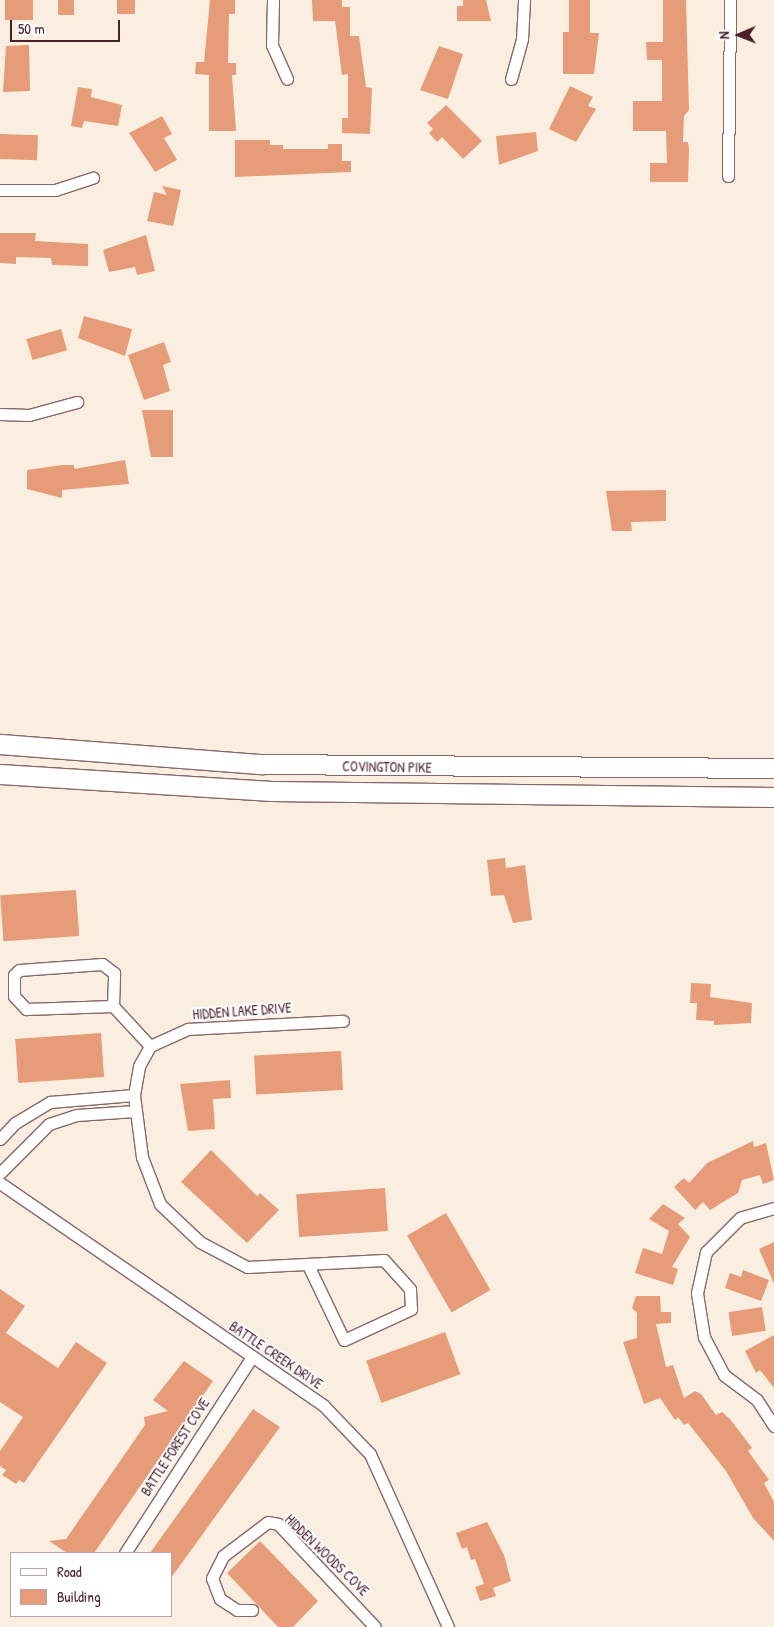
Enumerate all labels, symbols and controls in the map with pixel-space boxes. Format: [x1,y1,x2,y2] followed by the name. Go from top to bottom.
[12,10,122,42] scale bar
[714,10,764,60] north arrow
[18,18,45,39] text: 50 m
[714,31,733,39] text: N
[342,758,432,776] street label: COVINGTON PIKE
[192,999,292,1023] street label: HIDDEN LAKE DRIVE
[226,1318,326,1392] street label: BATTLE CREEK DRIVE
[137,1395,213,1499] street label: BATTLE FOREST COVE
[282,1511,372,1599] street label: HIDDEN WOODS COVE
[10,1552,172,1617] legend
[57,1561,82,1582] text: Road
[57,1586,101,1607] text: Building

